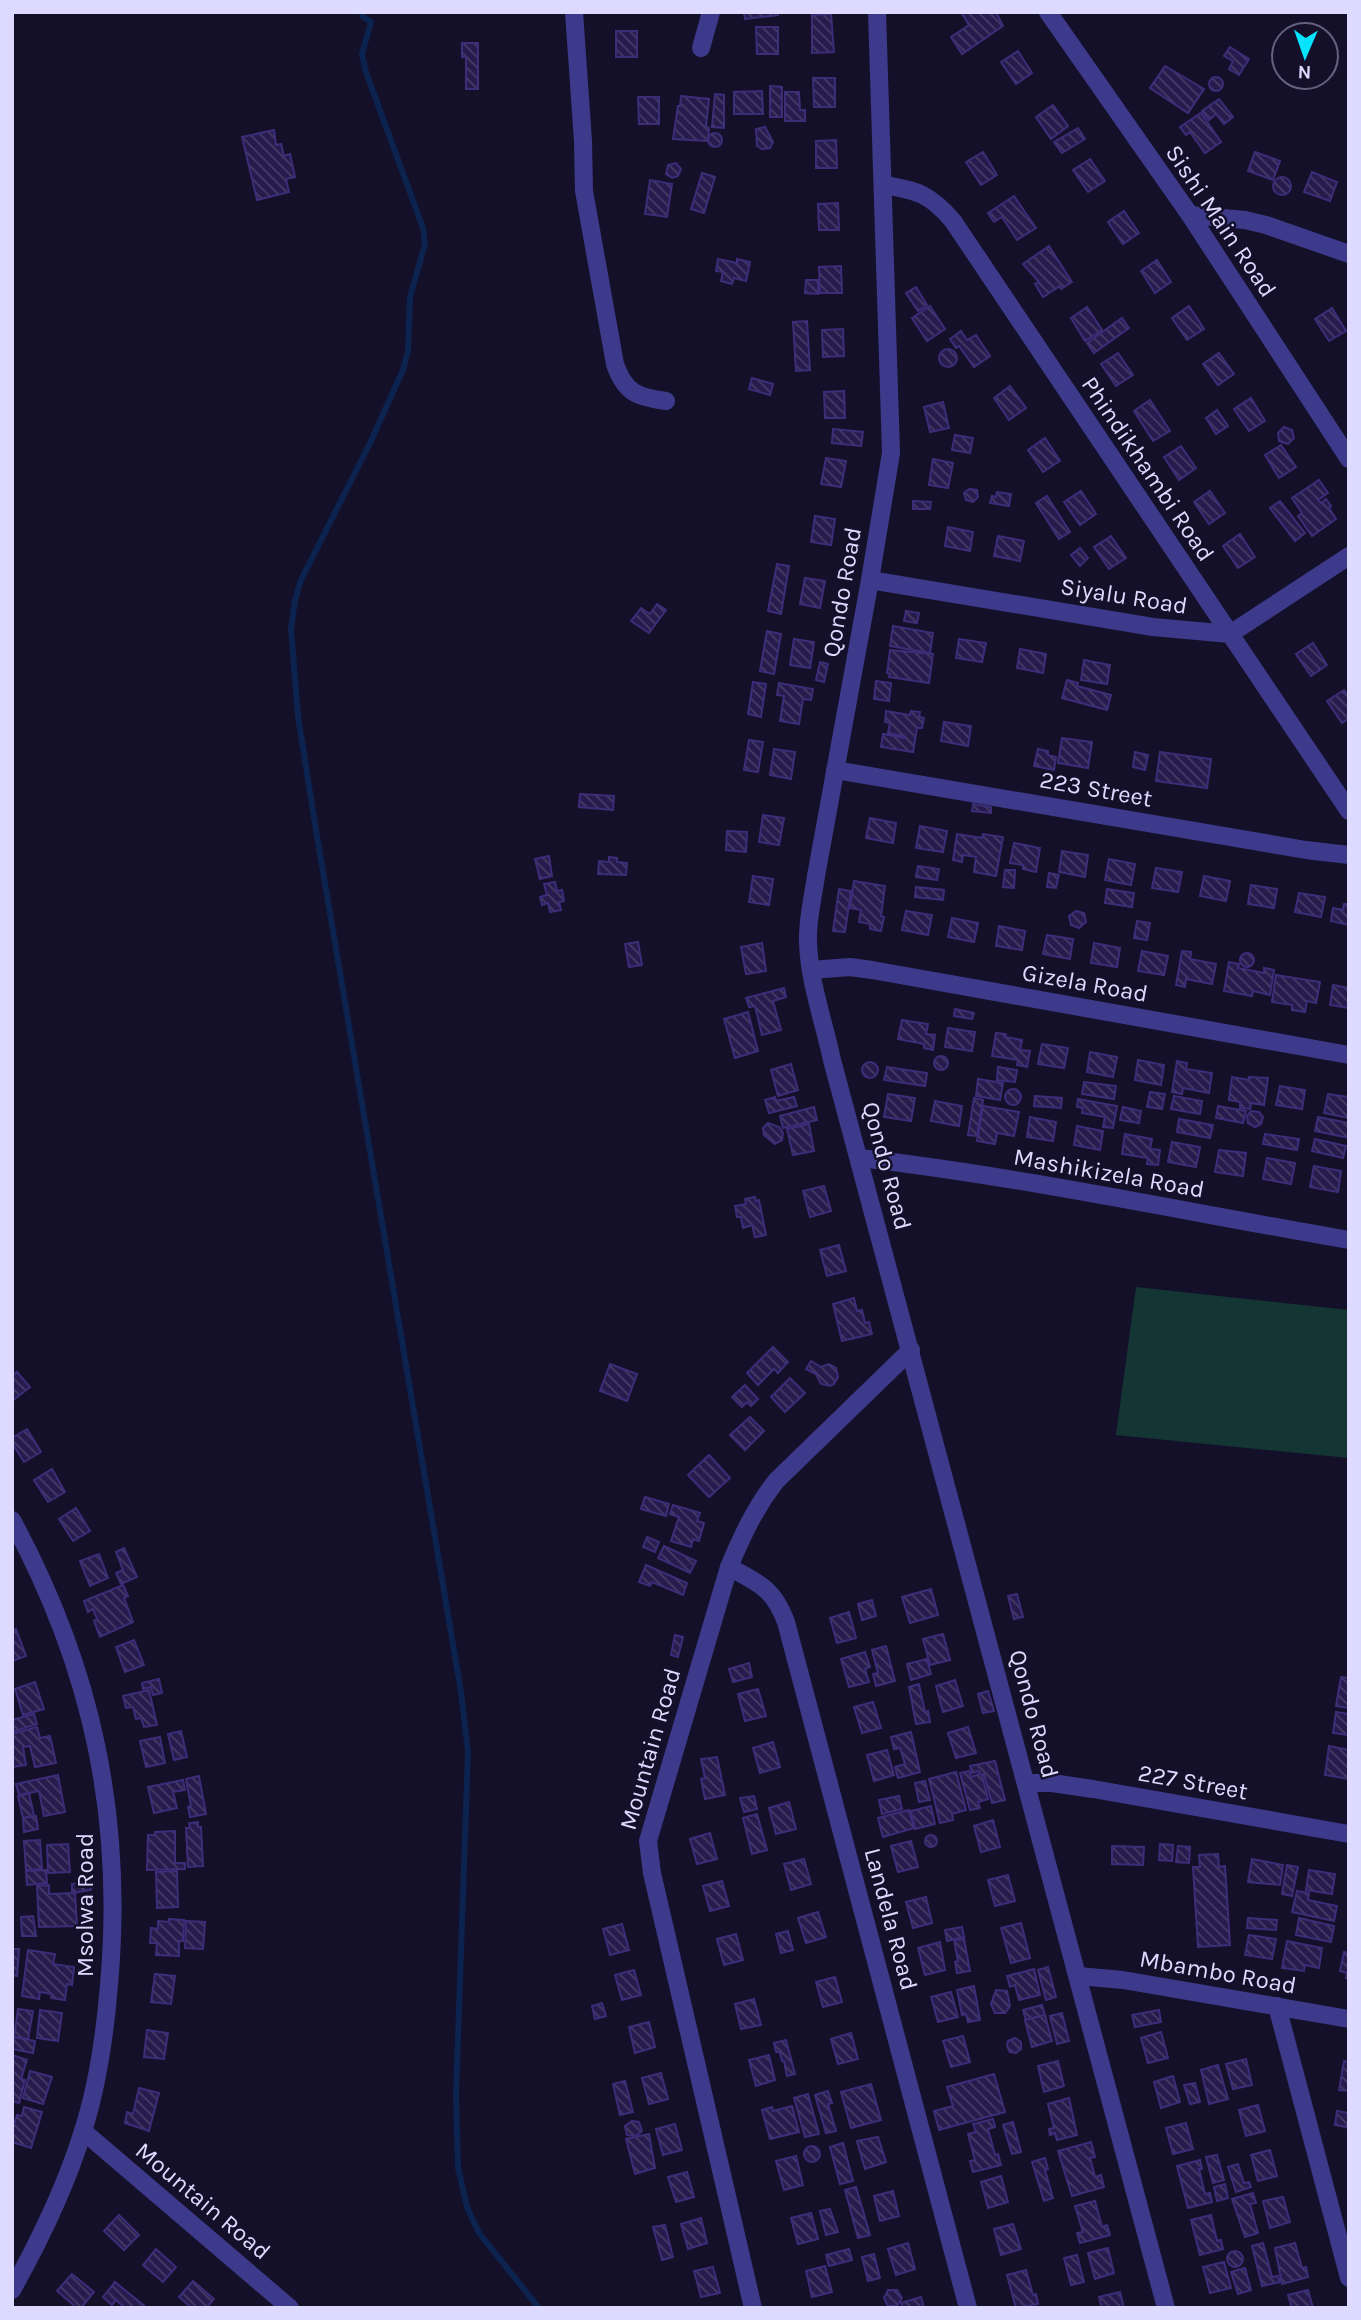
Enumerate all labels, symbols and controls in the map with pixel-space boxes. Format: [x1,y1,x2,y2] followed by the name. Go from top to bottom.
[1270,21,1340,91] north arrow
[1297,61,1312,83] text: N
[1160,139,1282,303] street label: Sishi Main Road
[1076,371,1220,567] street label: Phindikhambi Road
[817,525,867,659] street label: Qondo Road
[1058,572,1190,620] street label: Siyalu Road
[1038,765,1154,813] street label: 223 Street
[1020,958,1150,1008] street label: Gizela Road
[856,1099,918,1233] street label: Qondo Road
[1012,1142,1206,1204] street label: Mashikizela Road
[1003,1647,1065,1781] street label: Qondo Road
[613,1665,687,1833] street label: Mountain Road
[1136,1759,1250,1805] street label: 227 Street
[71,1833,99,1977] street label: Msolwa Road
[859,1845,923,1993] street label: Landela Road
[1138,1944,1298,2000] street label: Mbambo Road
[130,2137,276,2265] street label: Mountain Road

